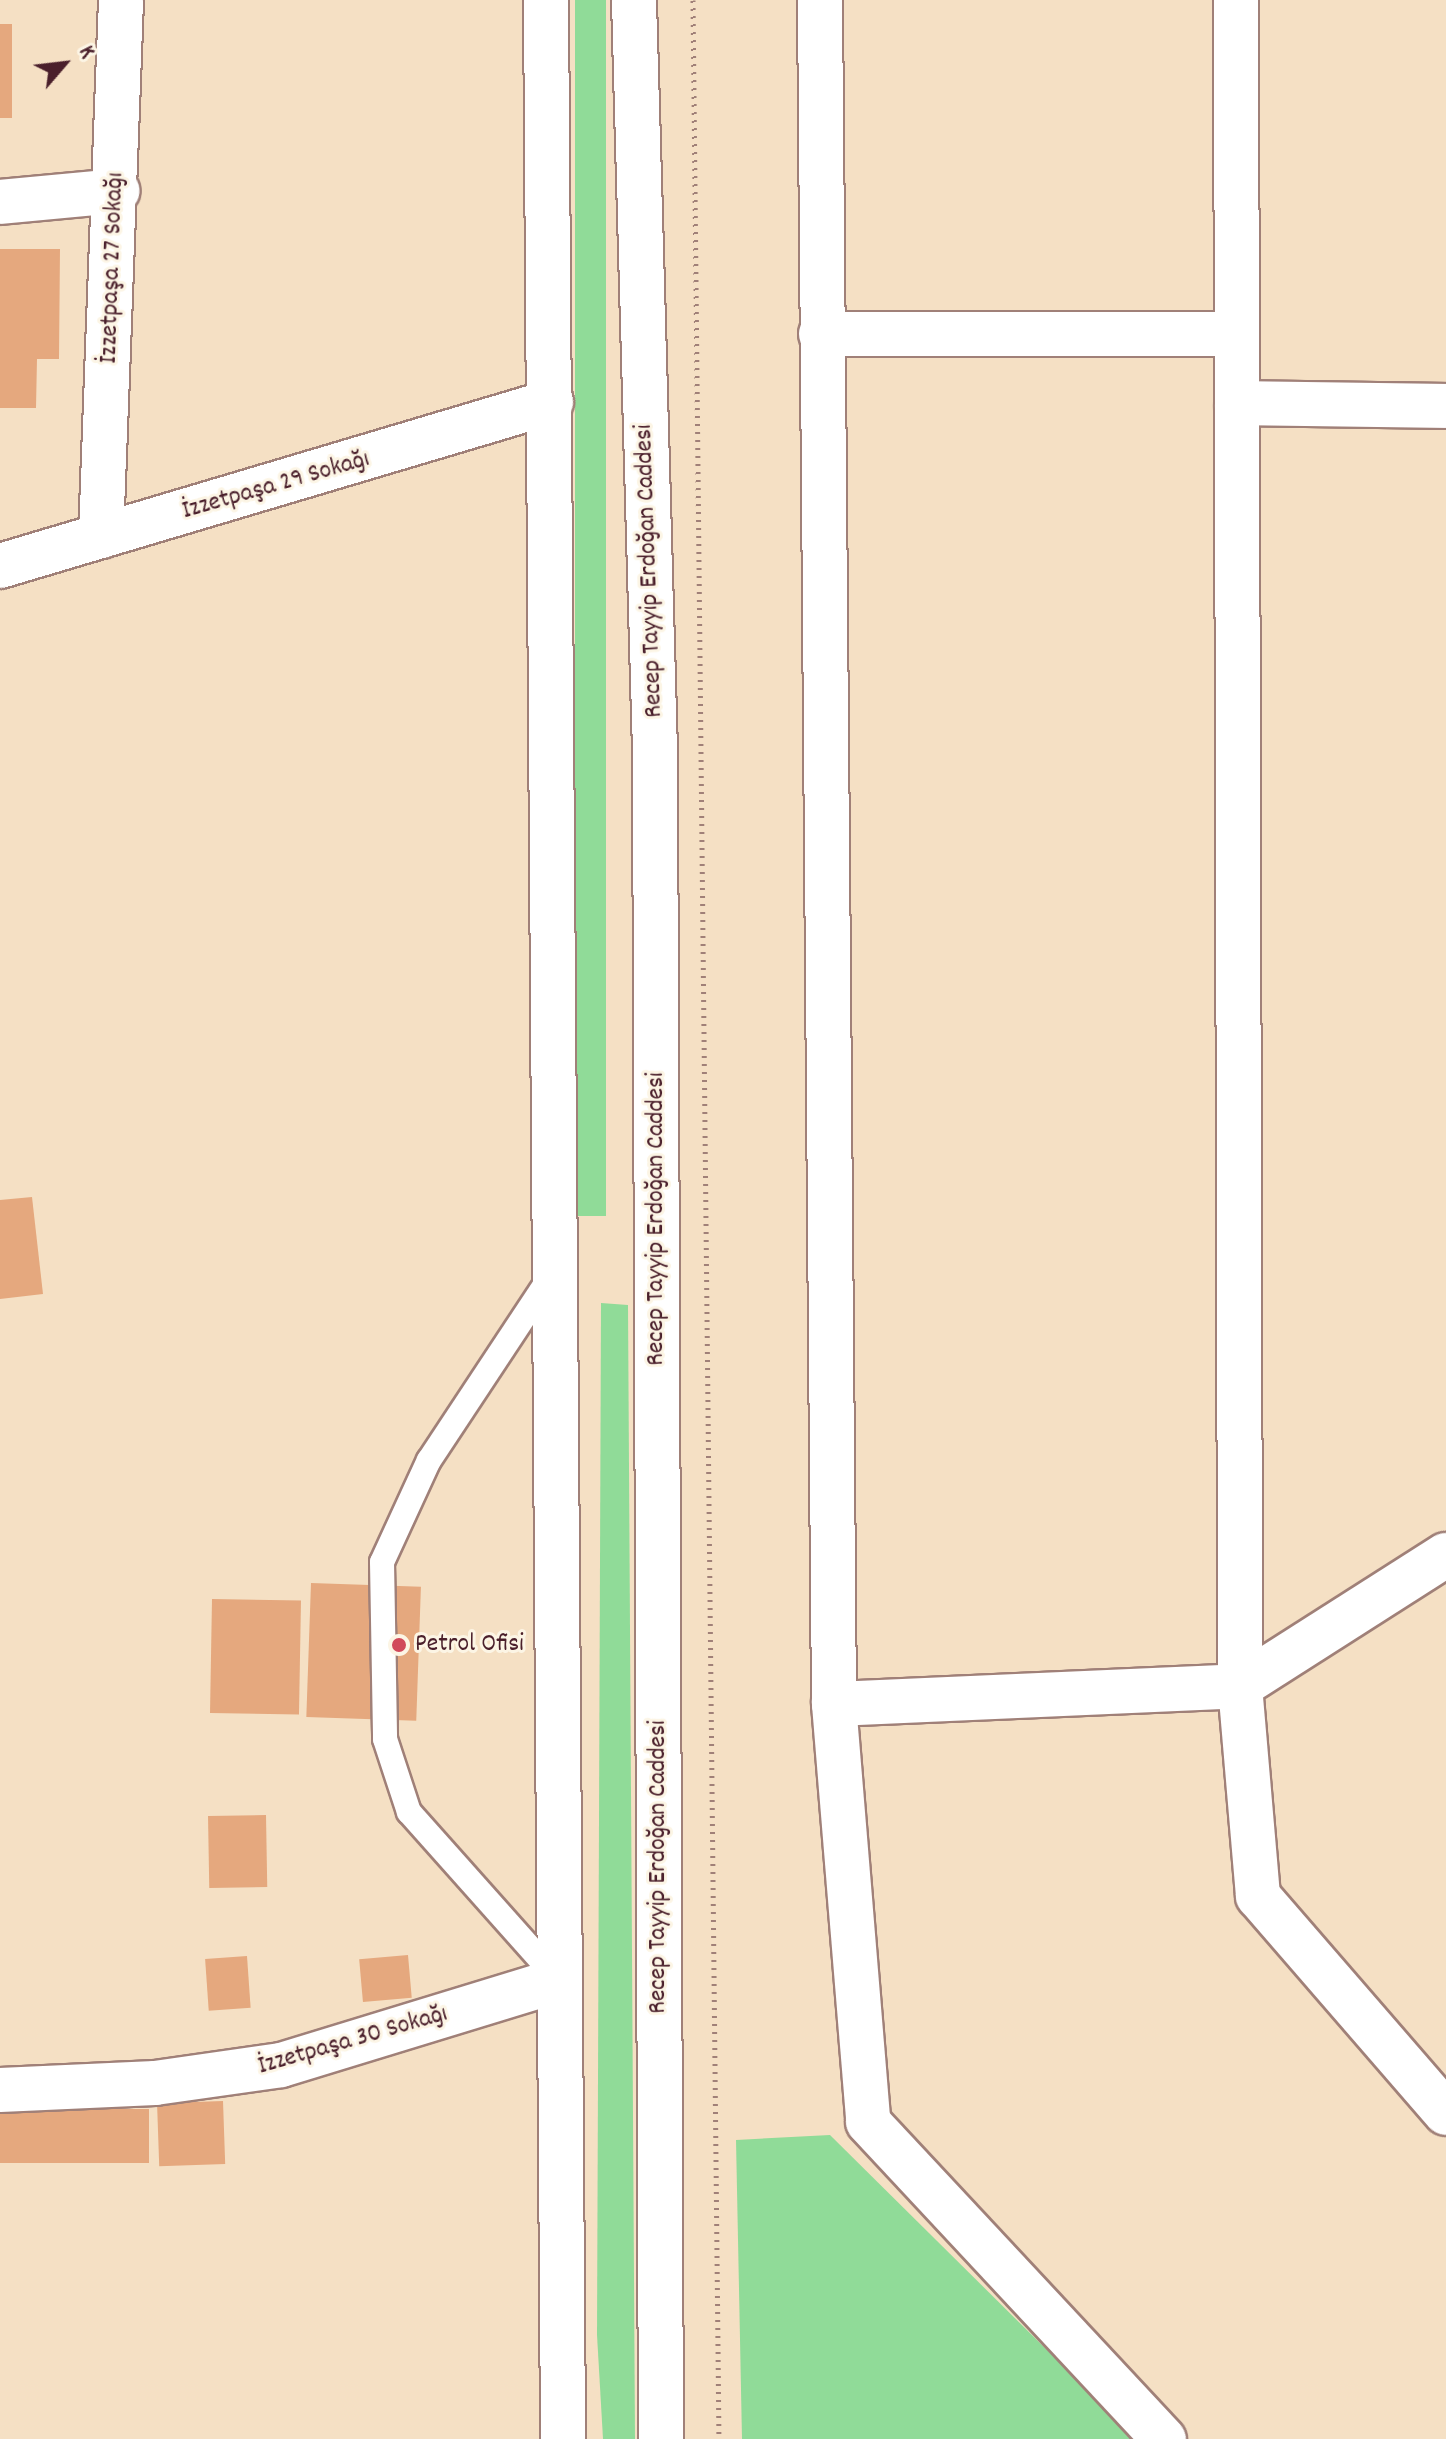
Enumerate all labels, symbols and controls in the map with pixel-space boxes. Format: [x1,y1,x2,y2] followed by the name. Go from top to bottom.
[24,24,104,104] north arrow
[70,41,102,64] text: K
[94,172,132,364] street label: İzzetpaşa 27 Sokağı
[629,424,671,718] street label: Recep Tayyip Erdoğan Caddesi
[179,444,373,528] street label: İzzetpaşa 29 Sokağı
[641,1072,673,1366] street label: Recep Tayyip Erdoğan Caddesi
[415,1629,524,1661] place label: Petrol Ofisi
[390,1636,408,1654] marker: Petrol Ofisi
[643,1720,675,2014] street label: Recep Tayyip Erdoğan Caddesi
[255,1999,451,2083] street label: İzzetpaşa 30 Sokağı

